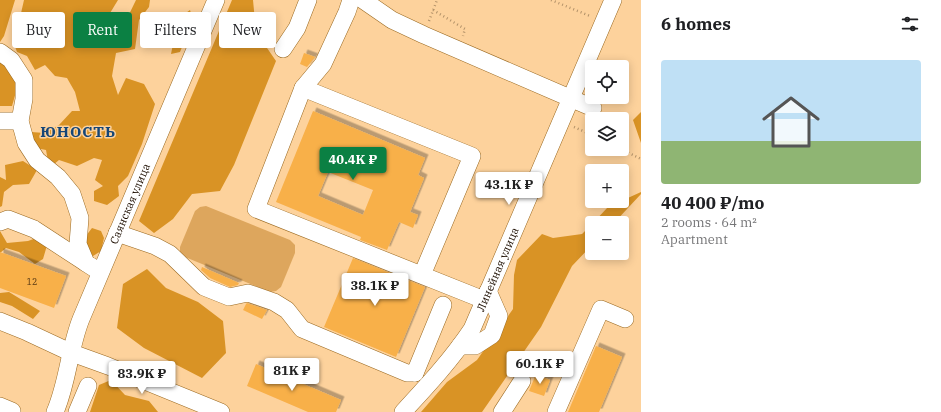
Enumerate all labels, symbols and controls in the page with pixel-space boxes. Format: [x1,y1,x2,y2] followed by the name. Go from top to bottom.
[12,12,65,48] chip: Buy
[73,12,132,48] chip: Rent
[140,12,211,48] chip: Filters
[219,12,276,48] chip: New
[661,13,731,35] text: 6 homes
[899,13,921,35] icon: filters
[585,60,629,260] map controls
[585,60,629,104] button: locate
[755,86,827,158] icon: home
[585,112,629,156] button: layers
[40,122,116,141] district label: ЮНОСТЬ
[316,147,390,181] pin: 40.4K ₽
[329,151,377,168] text: 40.4K ₽
[107,161,153,246] street label: Саянская улица
[585,164,629,208] button: +
[472,172,546,206] pin: 43.1K ₽
[485,176,533,193] text: 43.1K ₽
[661,192,764,214] text: 40 400 ₽/mo
[661,214,757,231] text: 2 rooms · 64 m²
[585,216,629,260] button: −
[473,225,522,313] street label: Линейная улица
[661,231,728,248] text: Apartment
[338,273,412,307] pin: 38.1K ₽
[27,276,37,287] house number: 12
[351,277,399,294] text: 38.1K ₽
[503,351,577,385] pin: 60.1K ₽
[516,355,564,372] text: 60.1K ₽
[264,358,320,392] pin: 81K ₽
[105,361,179,395] pin: 83.9K ₽
[273,362,311,379] text: 81K ₽
[118,365,166,382] text: 83.9K ₽

